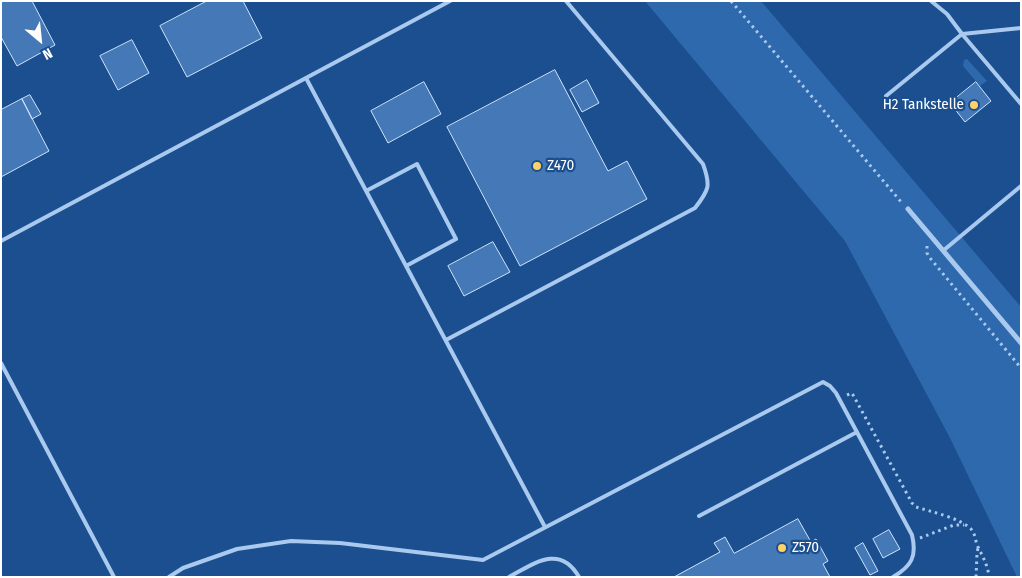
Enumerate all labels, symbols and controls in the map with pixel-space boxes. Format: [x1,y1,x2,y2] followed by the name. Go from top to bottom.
[15,15,65,65] north arrow
[40,44,55,63] text: N
[883,96,964,114] place label: H2 Tankstelle
[968,99,980,111] marker: H2 Tankstelle
[547,157,574,175] place label: Z470
[531,160,543,172] marker: Z470
[792,539,819,557] place label: Z570
[776,542,788,554] marker: Z570

